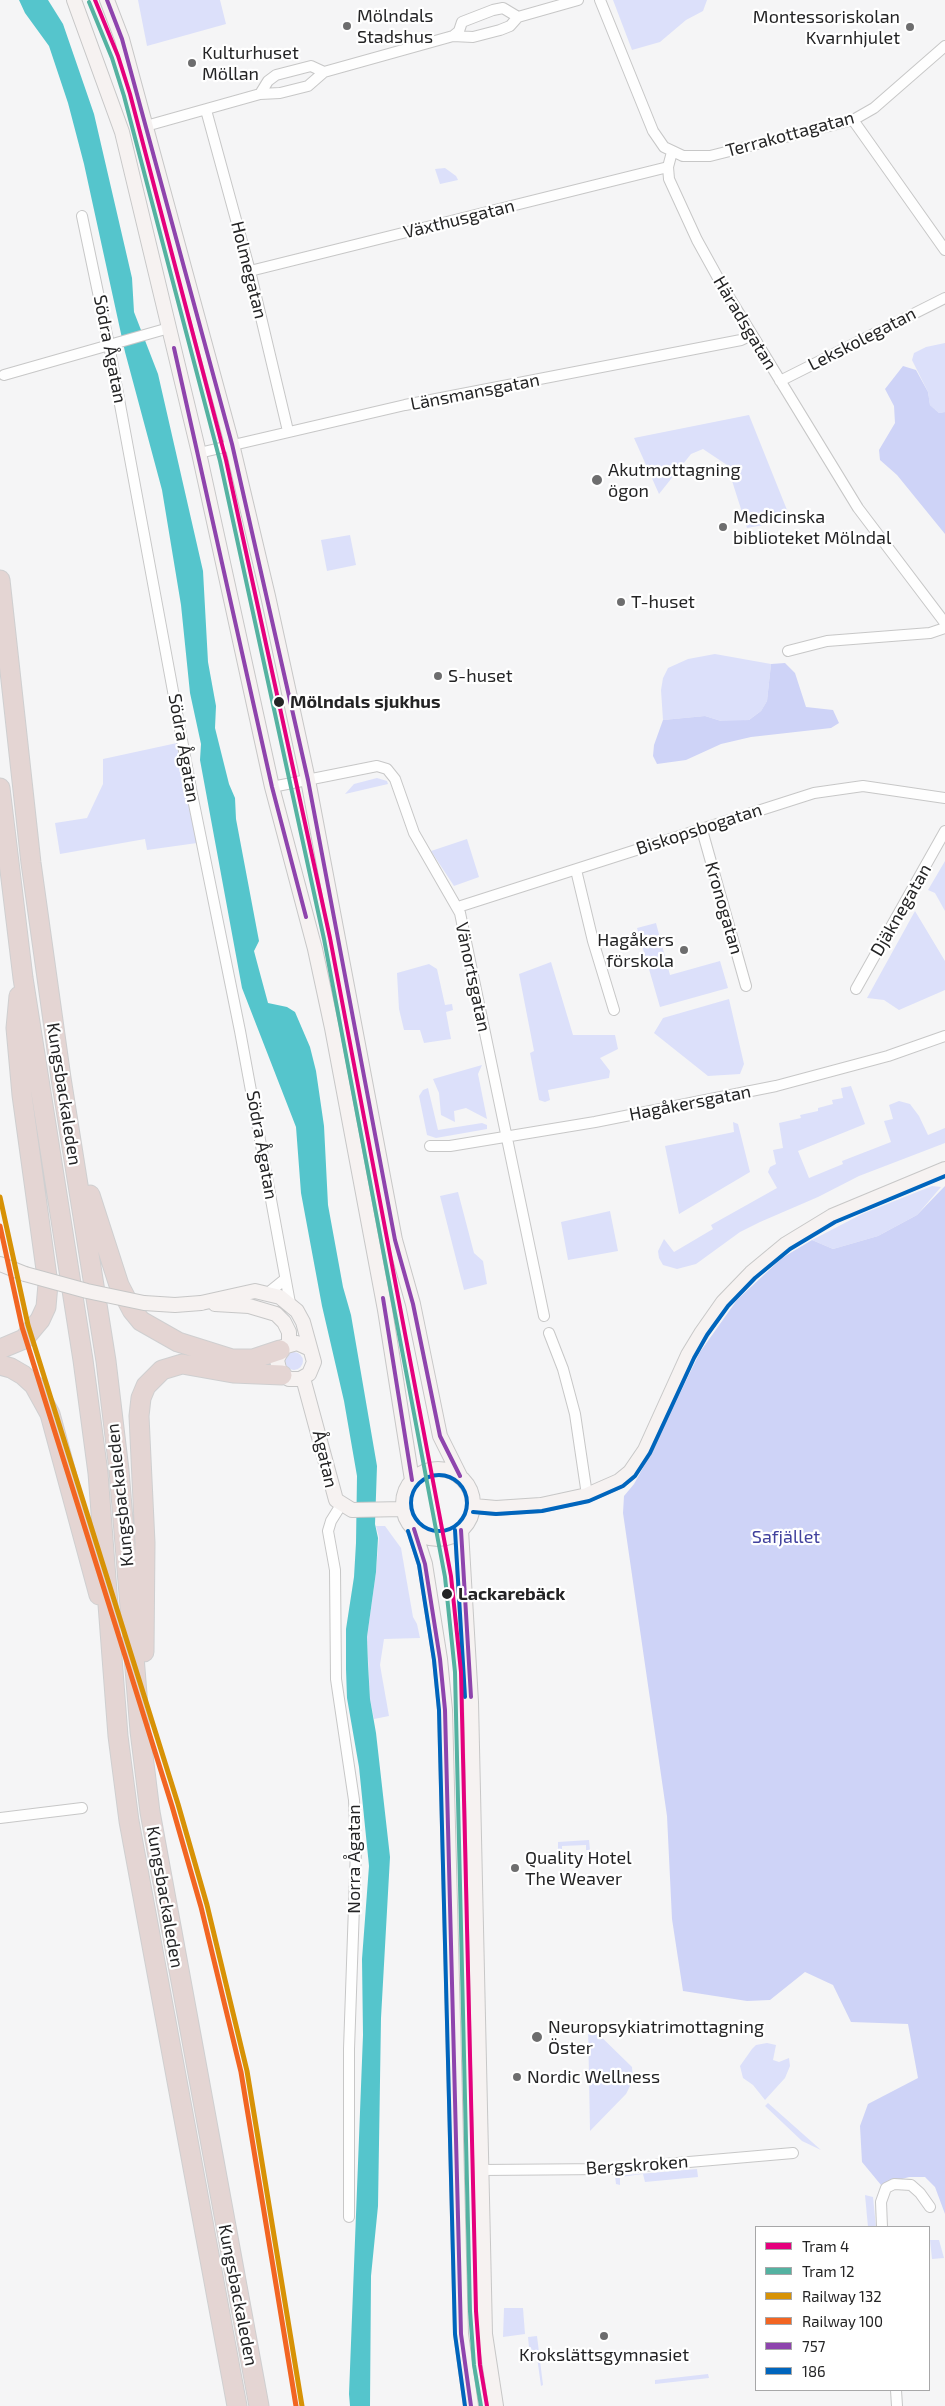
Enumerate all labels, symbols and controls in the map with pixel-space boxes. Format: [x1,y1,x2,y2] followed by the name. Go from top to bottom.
[357,5,433,48] place label: Mölndals Stadshus
[753,6,900,48] place label: Montessoriskolan Kvarnhjulet
[341,20,353,32] marker: Mölndals Stadshus
[904,21,916,33] marker: Montessoriskolan Kvarnhjulet
[202,42,299,84] place label: Kulturhuset Möllan
[186,57,198,69] marker: Kulturhuset Möllan
[723,106,857,162] street label: Terrakottagatan
[401,195,517,243] street label: Växthusgatan
[226,219,272,321] street label: Holmegatan
[709,272,781,374] street label: Häradsgatan
[89,293,131,405] street label: Södra Ågatan
[804,303,920,375] street label: Lekskolegatan
[409,369,541,415] street label: Länsmansgatan
[608,459,741,502] place label: Akutmottagning ögon
[590,473,604,487] marker: Akutmottagning ögon
[733,506,891,548] place label: Medicinska biblioteket Mölndal
[717,521,729,533] marker: Medicinska biblioteket Mölndal
[631,591,695,613] place label: T-huset
[615,596,627,608] marker: T-huset
[448,665,513,687] place label: S-huset
[432,670,444,682] marker: S-huset
[290,691,440,713] place label: Mölndals sjukhus
[164,692,204,804] street label: Södra Ågatan
[272,695,286,709] marker: Mölndals sjukhus
[633,798,765,860] street label: Biskopsbogatan
[700,859,748,957] street label: Kronogatan
[866,860,936,960] street label: Djäknegatan
[451,920,495,1034] street label: Vänortsgatan
[597,929,674,972] place label: Hagåkers förskola
[678,944,690,956] marker: Hagåkers förskola
[42,1021,86,1167] street label: Kungsbackaleden
[627,1081,753,1125] street label: Hagåkersgatan
[242,1089,282,1201] street label: Södra Ågatan
[102,1422,138,1568] street label: Kungsbackaleden
[308,1428,342,1490] street label: Ågatan
[752,1526,820,1548] park label: Safjället
[458,1583,565,1605] place label: Lackarebäck
[440,1587,454,1601] marker: Lackarebäck
[343,1804,365,1914] street label: Norra Ågatan
[142,1824,188,1970] street label: Kungsbackaleden
[525,1847,631,1890] place label: Quality Hotel The Weaver
[509,1862,521,1874] marker: Quality Hotel The Weaver
[548,2016,764,2058] place label: Neuropsykiatrimottagning Öster
[530,2030,544,2044] marker: Neuropsykiatrimottagning Öster
[527,2066,660,2088] place label: Nordic Wellness
[511,2071,523,2083] marker: Nordic Wellness
[585,2151,689,2179] street label: Bergskroken
[214,2222,262,2368] street label: Kungsbackaleden
[755,2226,930,2391] legend
[802,2237,849,2255] text: Tram 4
[802,2262,854,2280] text: Tram 12
[802,2287,882,2305] text: Railway 132
[802,2312,883,2330] text: Railway 100
[598,2330,610,2342] marker: Krokslättsgymnasiet
[802,2337,825,2355] text: 757
[519,2344,689,2366] place label: Krokslättsgymnasiet
[802,2362,826,2380] text: 186

